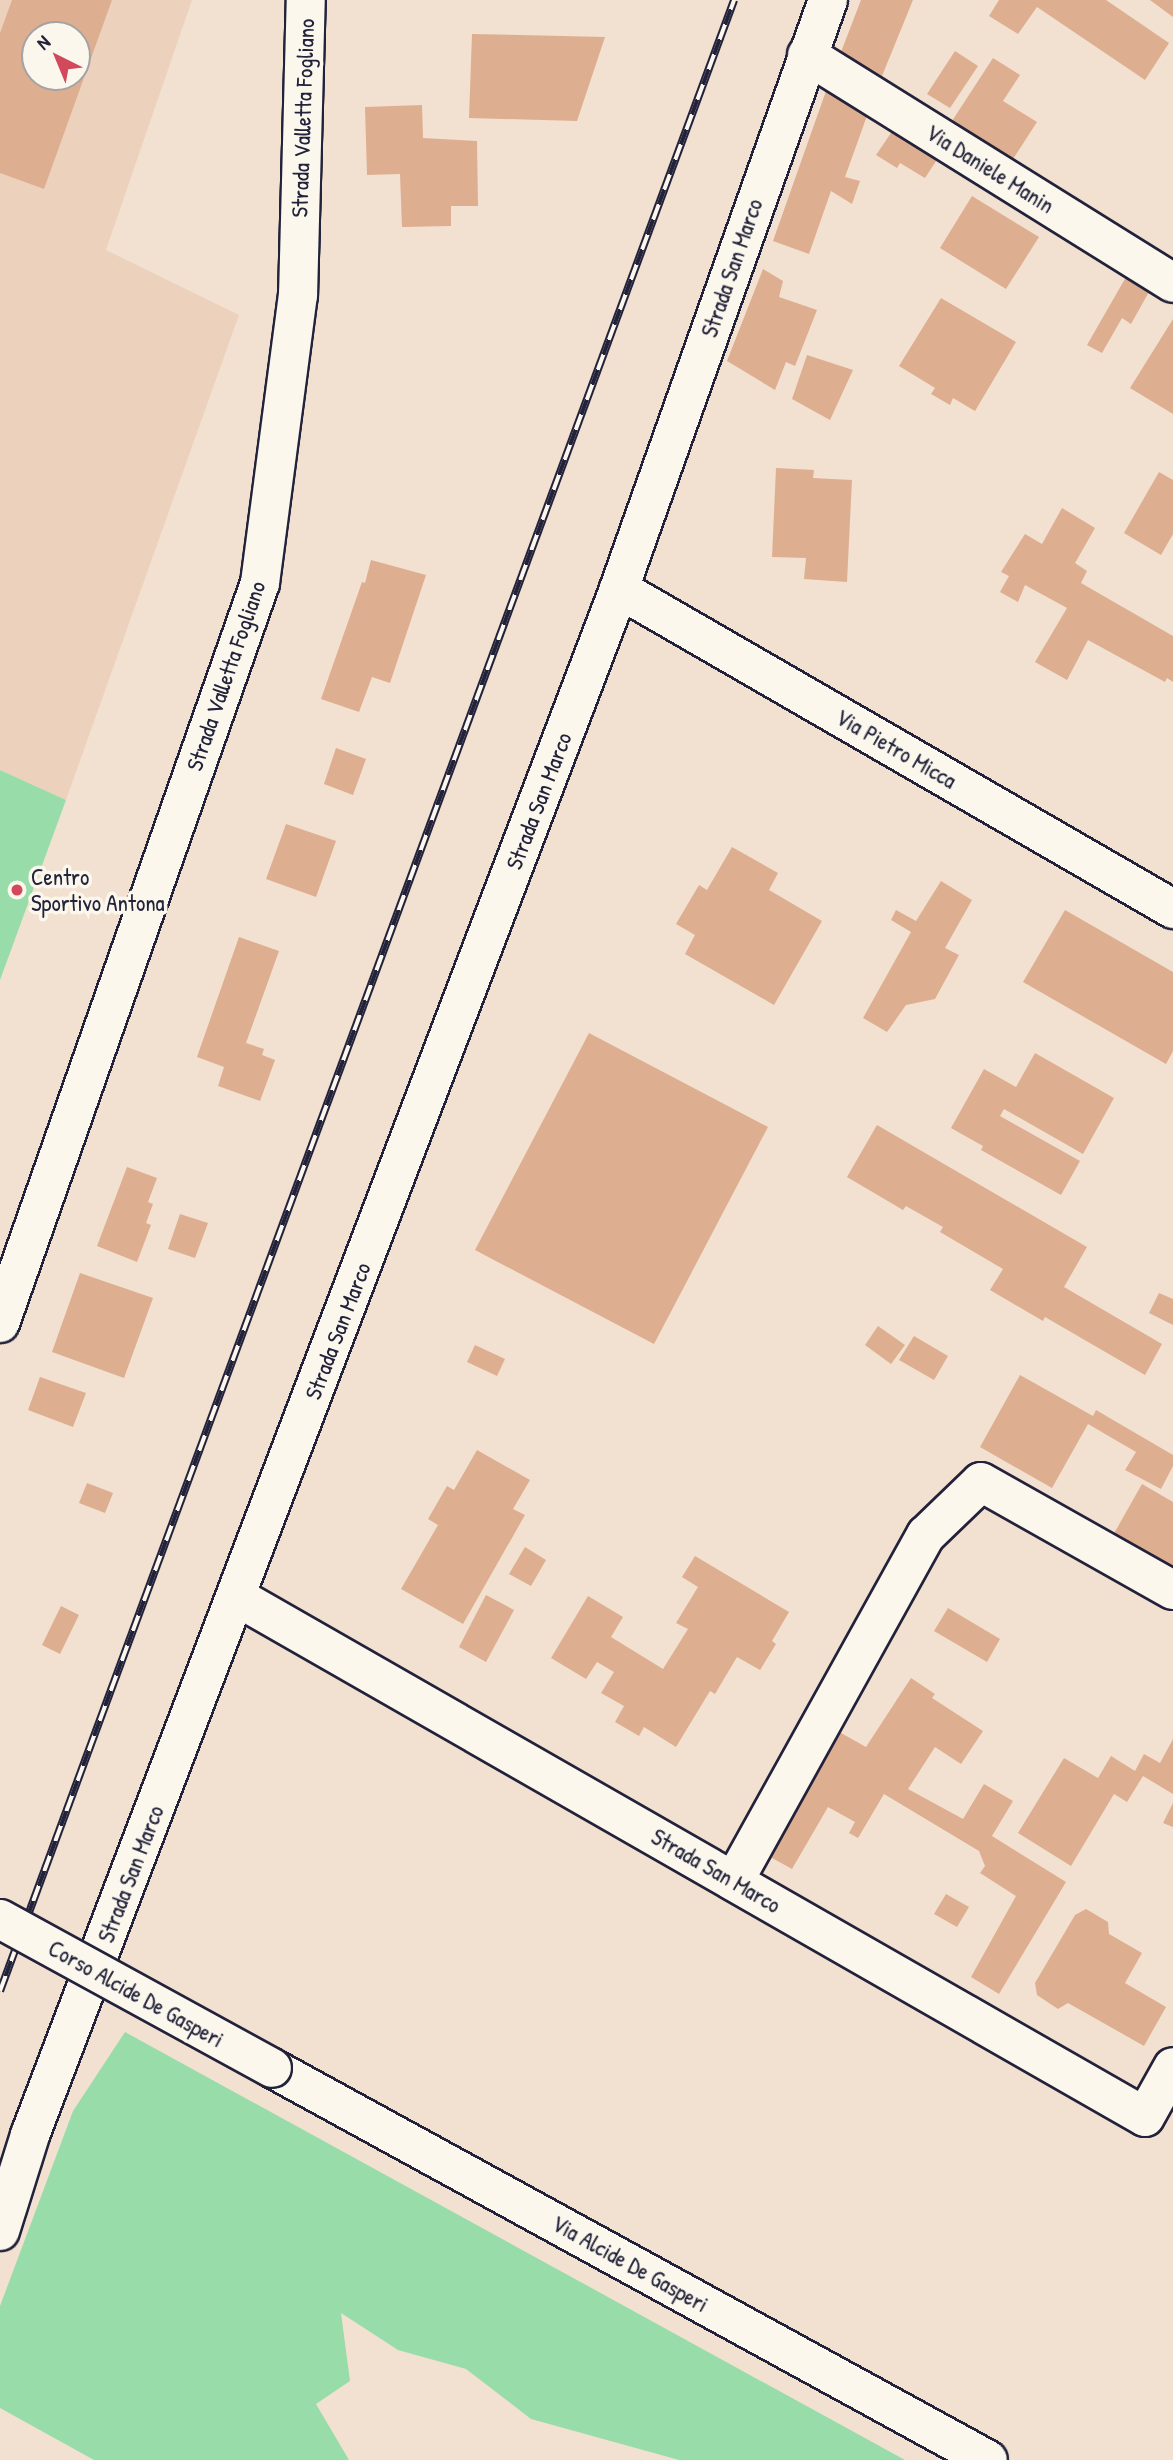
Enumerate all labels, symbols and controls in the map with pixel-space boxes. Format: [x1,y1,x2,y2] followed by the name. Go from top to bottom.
[286,18,320,218] street label: Strada Valletta Fogliano
[21,21,91,91] north arrow
[30,29,56,55] text: N
[921,119,1059,219] street label: Via Daniele Manin
[695,195,769,341] street label: Strada San Marco
[181,578,271,774] street label: Strada Valletta Fogliano
[831,703,961,795] street label: Via Pietro Micca
[500,729,578,873] street label: Strada San Marco
[31,863,165,917] place label: Centro Sportivo Antona
[9,882,25,898] marker: Centro Sportivo Antona
[299,1259,377,1403] street label: Strada San Marco
[92,1802,170,1946] street label: Strada San Marco
[646,1823,786,1919] street label: Strada San Marco
[43,1934,229,2054] street label: Corso Alcide De Gasperi
[547,2210,713,2318] street label: Via Alcide De Gasperi

